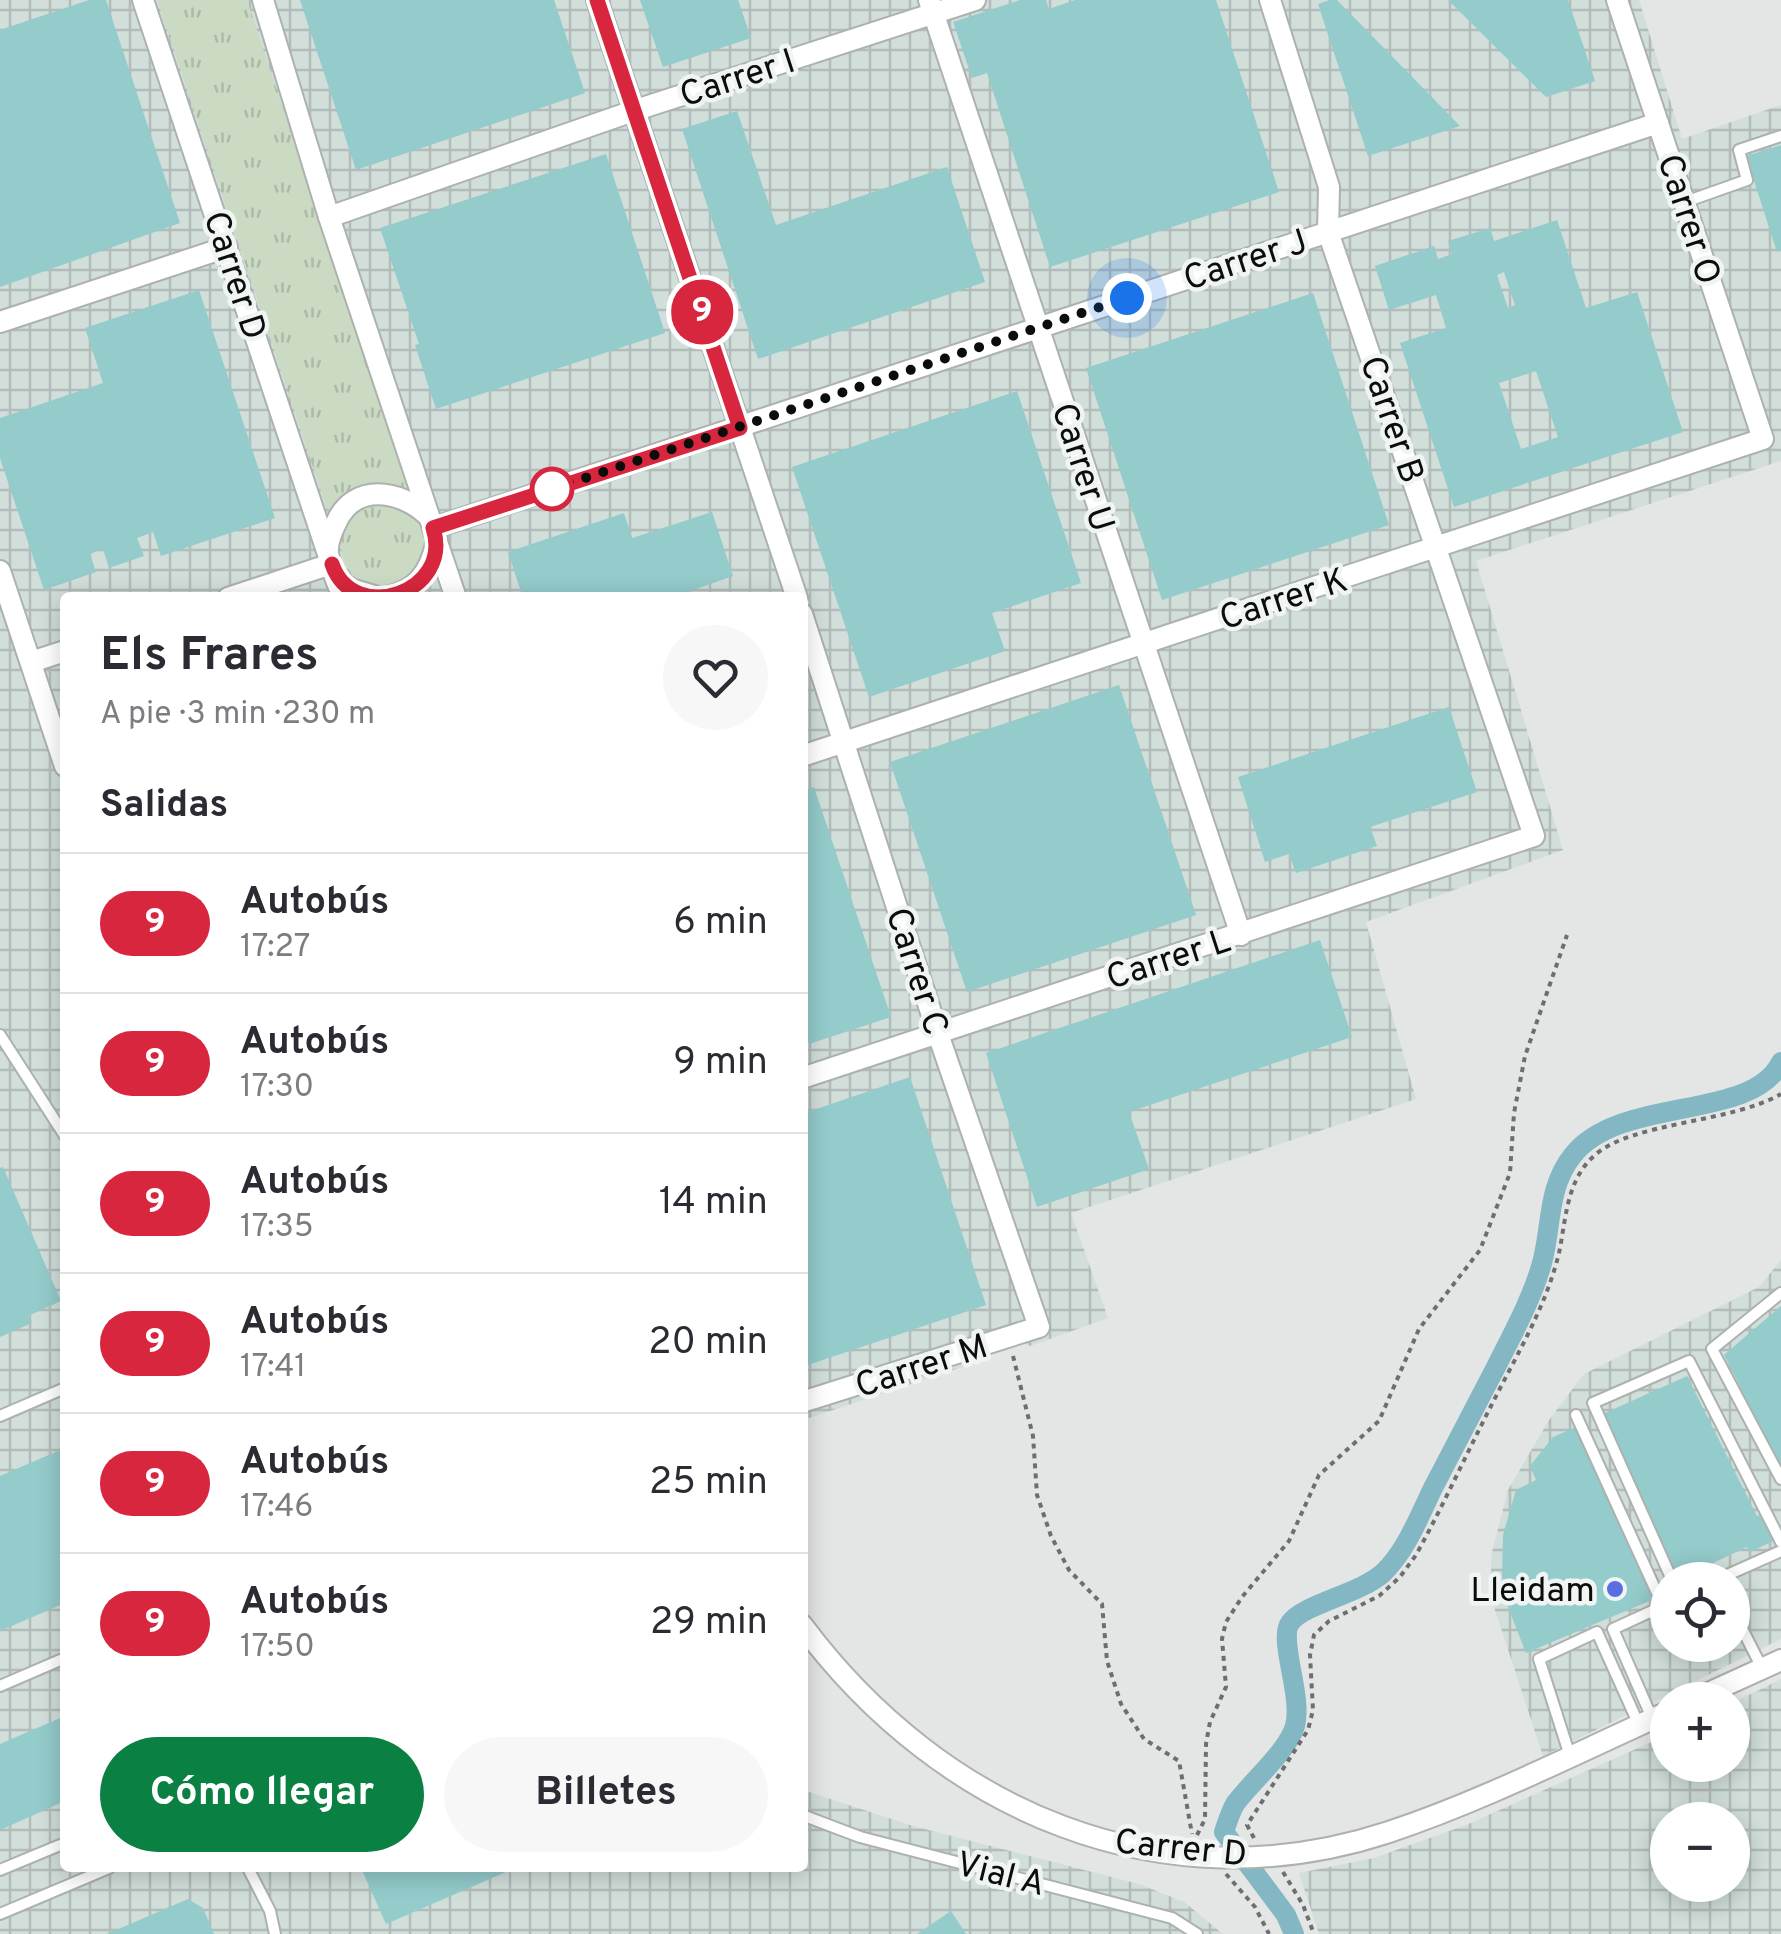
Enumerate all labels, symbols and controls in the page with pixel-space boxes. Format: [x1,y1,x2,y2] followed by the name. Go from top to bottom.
[675,41,801,119] street label: Carrer I
[1645,149,1729,291] street label: Carrer O
[192,206,275,346] street label: Carrer D
[1178,221,1314,303] street label: Carrer J
[1102,273,1152,323] your location
[670,280,734,344] line badge: 9
[691,290,713,334] text: 9
[1348,351,1432,489] street label: Carrer B
[1040,398,1123,538] street label: Carrer U
[531,468,573,510] unlabelled marker
[1214,560,1353,642] street label: Carrer K
[663,625,768,730] button: heart
[100,627,319,687] text: Els Frares
[100,695,375,735] text: A pie · 3 min · 230 m
[100,782,228,831] text: Salidas
[240,879,389,928] text: Autobús
[673,899,768,948] text: 6 min
[144,901,166,945] text: 9
[874,903,956,1041] street label: Carrer C
[1101,920,1237,1002] street label: Carrer L
[240,928,310,968] text: 17:27
[240,1019,389,1068] text: Autobús
[673,1039,768,1088] text: 9 min
[144,1041,166,1085] text: 9
[240,1068,314,1108] text: 17:30
[240,1159,389,1208] text: Autobús
[659,1179,768,1228] text: 14 min
[144,1181,166,1225] text: 9
[240,1208,314,1248] text: 17:35
[240,1299,389,1348] text: Autobús
[648,1319,768,1368] text: 20 min
[144,1321,166,1365] text: 9
[850,1326,994,1410] street label: Carrer M
[240,1348,306,1388] text: 17:41
[240,1439,389,1488] text: Autobús
[649,1459,768,1508] text: 25 min
[144,1461,166,1505] text: 9
[240,1488,313,1528] text: 17:46
[1650,1562,1750,1902] map controls
[1650,1562,1750,1662] button: locate
[1470,1570,1595,1614] place label: Lleidam
[1604,1578,1626,1600] marker: Lleidam
[240,1579,389,1628] text: Autobús
[650,1599,768,1648] text: 29 min
[144,1601,166,1645] text: 9
[240,1628,315,1668] text: 17:50
[1650,1682,1750,1782] button: +
[100,1737,424,1852] button: Cómo llegar
[444,1737,768,1852] button: Billetes
[1650,1802,1750,1902] button: −
[1112,1821,1249,1879] street label: Carrer D
[951,1844,1049,1908] street label: Vial A

